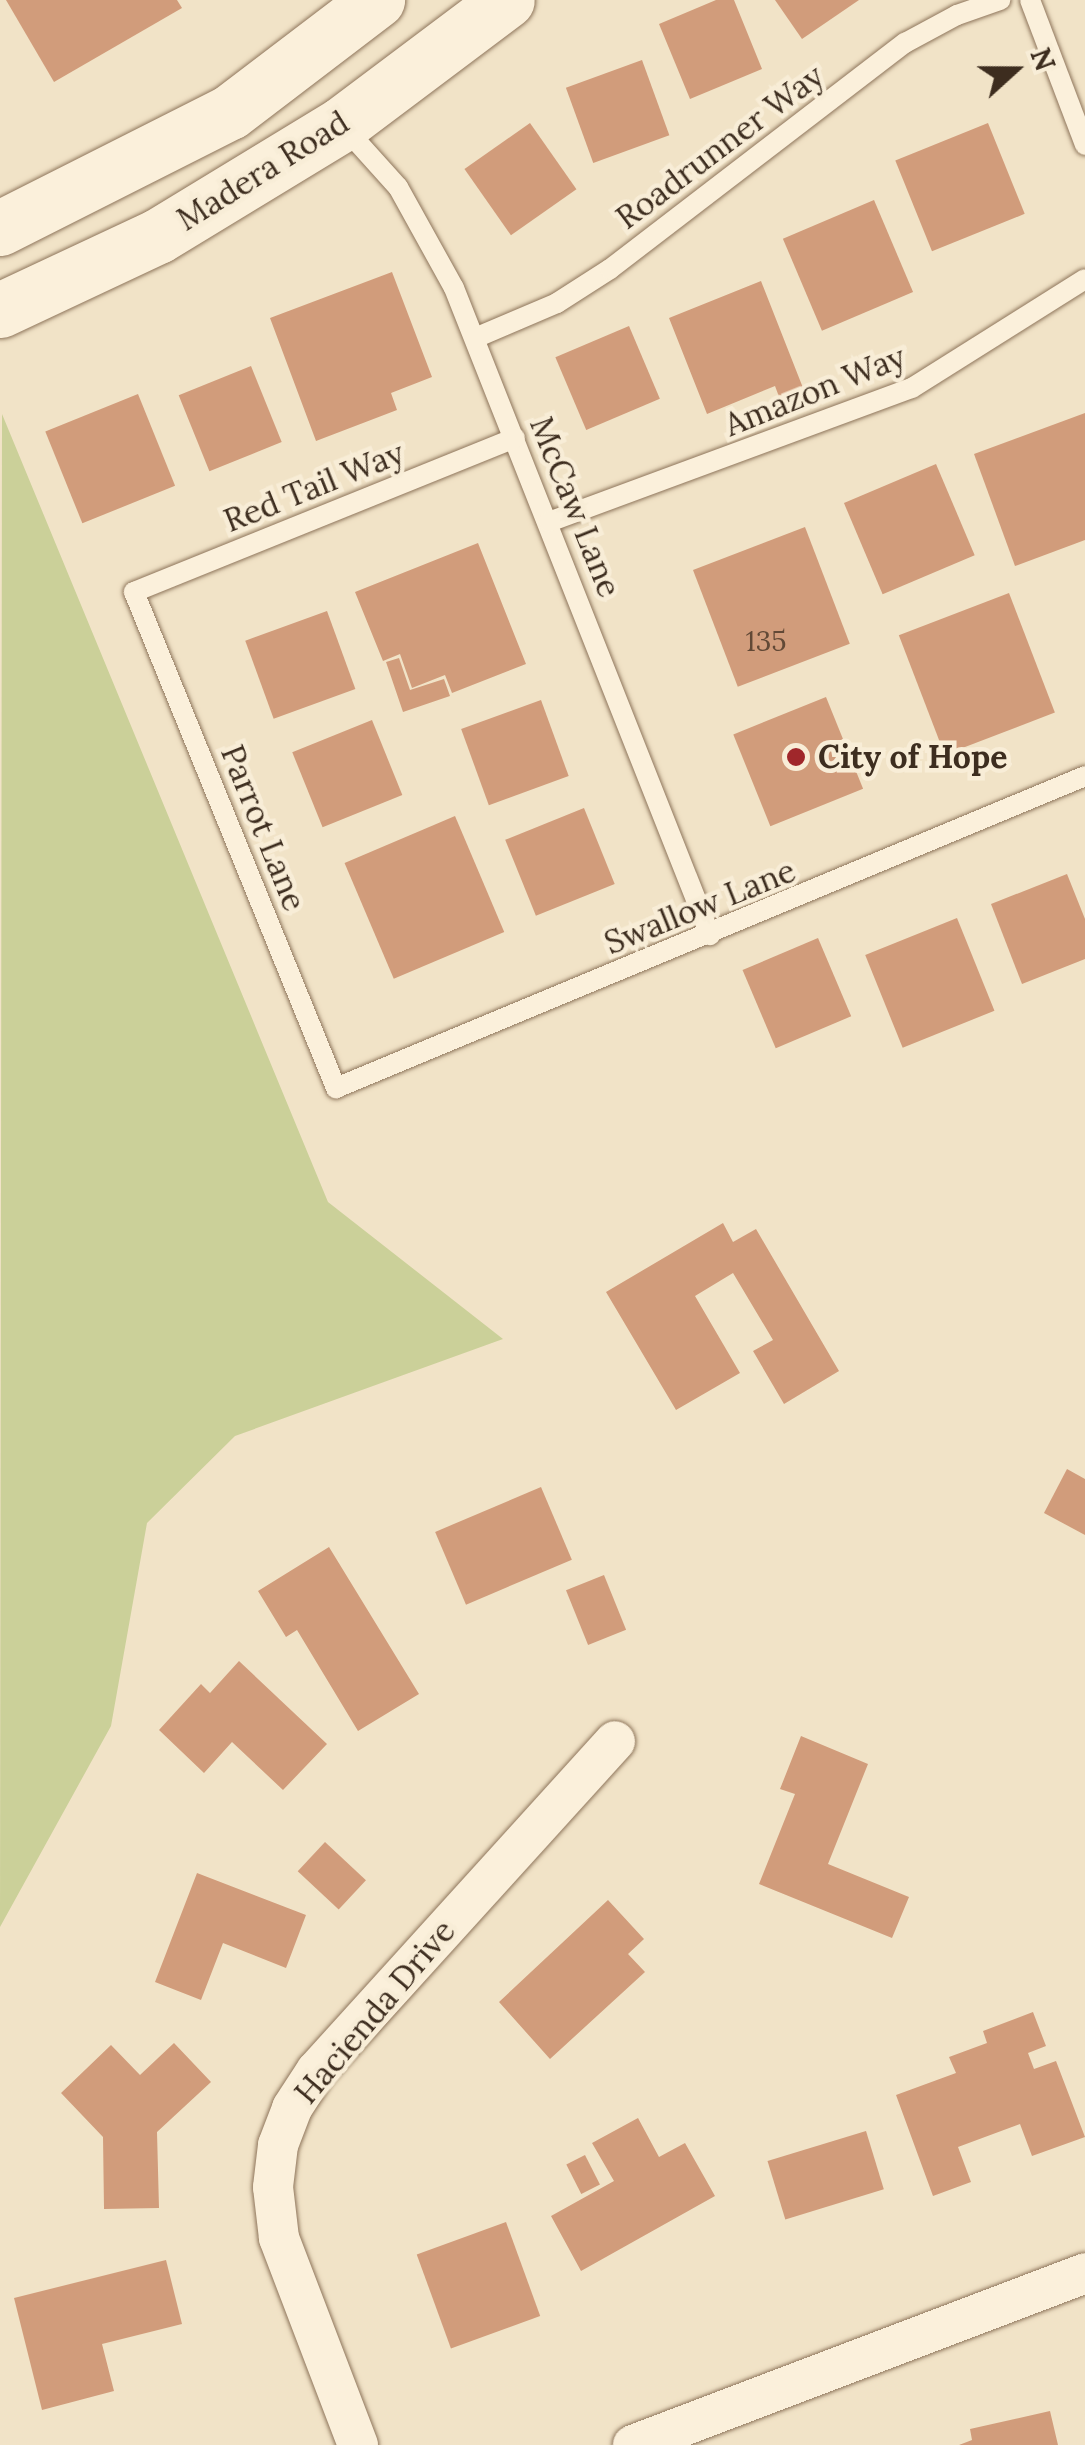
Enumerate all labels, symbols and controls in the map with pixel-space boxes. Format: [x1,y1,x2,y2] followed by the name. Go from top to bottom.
[965,20,1065,120] north arrow
[1022,43,1064,76] text: N
[609,57,831,237] street label: Roadrunner Way
[170,103,356,239] street label: Madera Road
[719,337,911,445] street label: Amazon Way
[521,411,629,603] street label: McCaw Lane
[218,433,410,541] street label: Red Tail Way
[745,624,787,658] house number: 135
[818,738,1007,776] place label: City of Hope
[212,740,314,916] street label: Parrot Lane
[783,744,809,770] marker: City of Hope
[599,851,801,963] street label: Swallow Lane
[287,1912,463,2112] street label: Hacienda Drive

